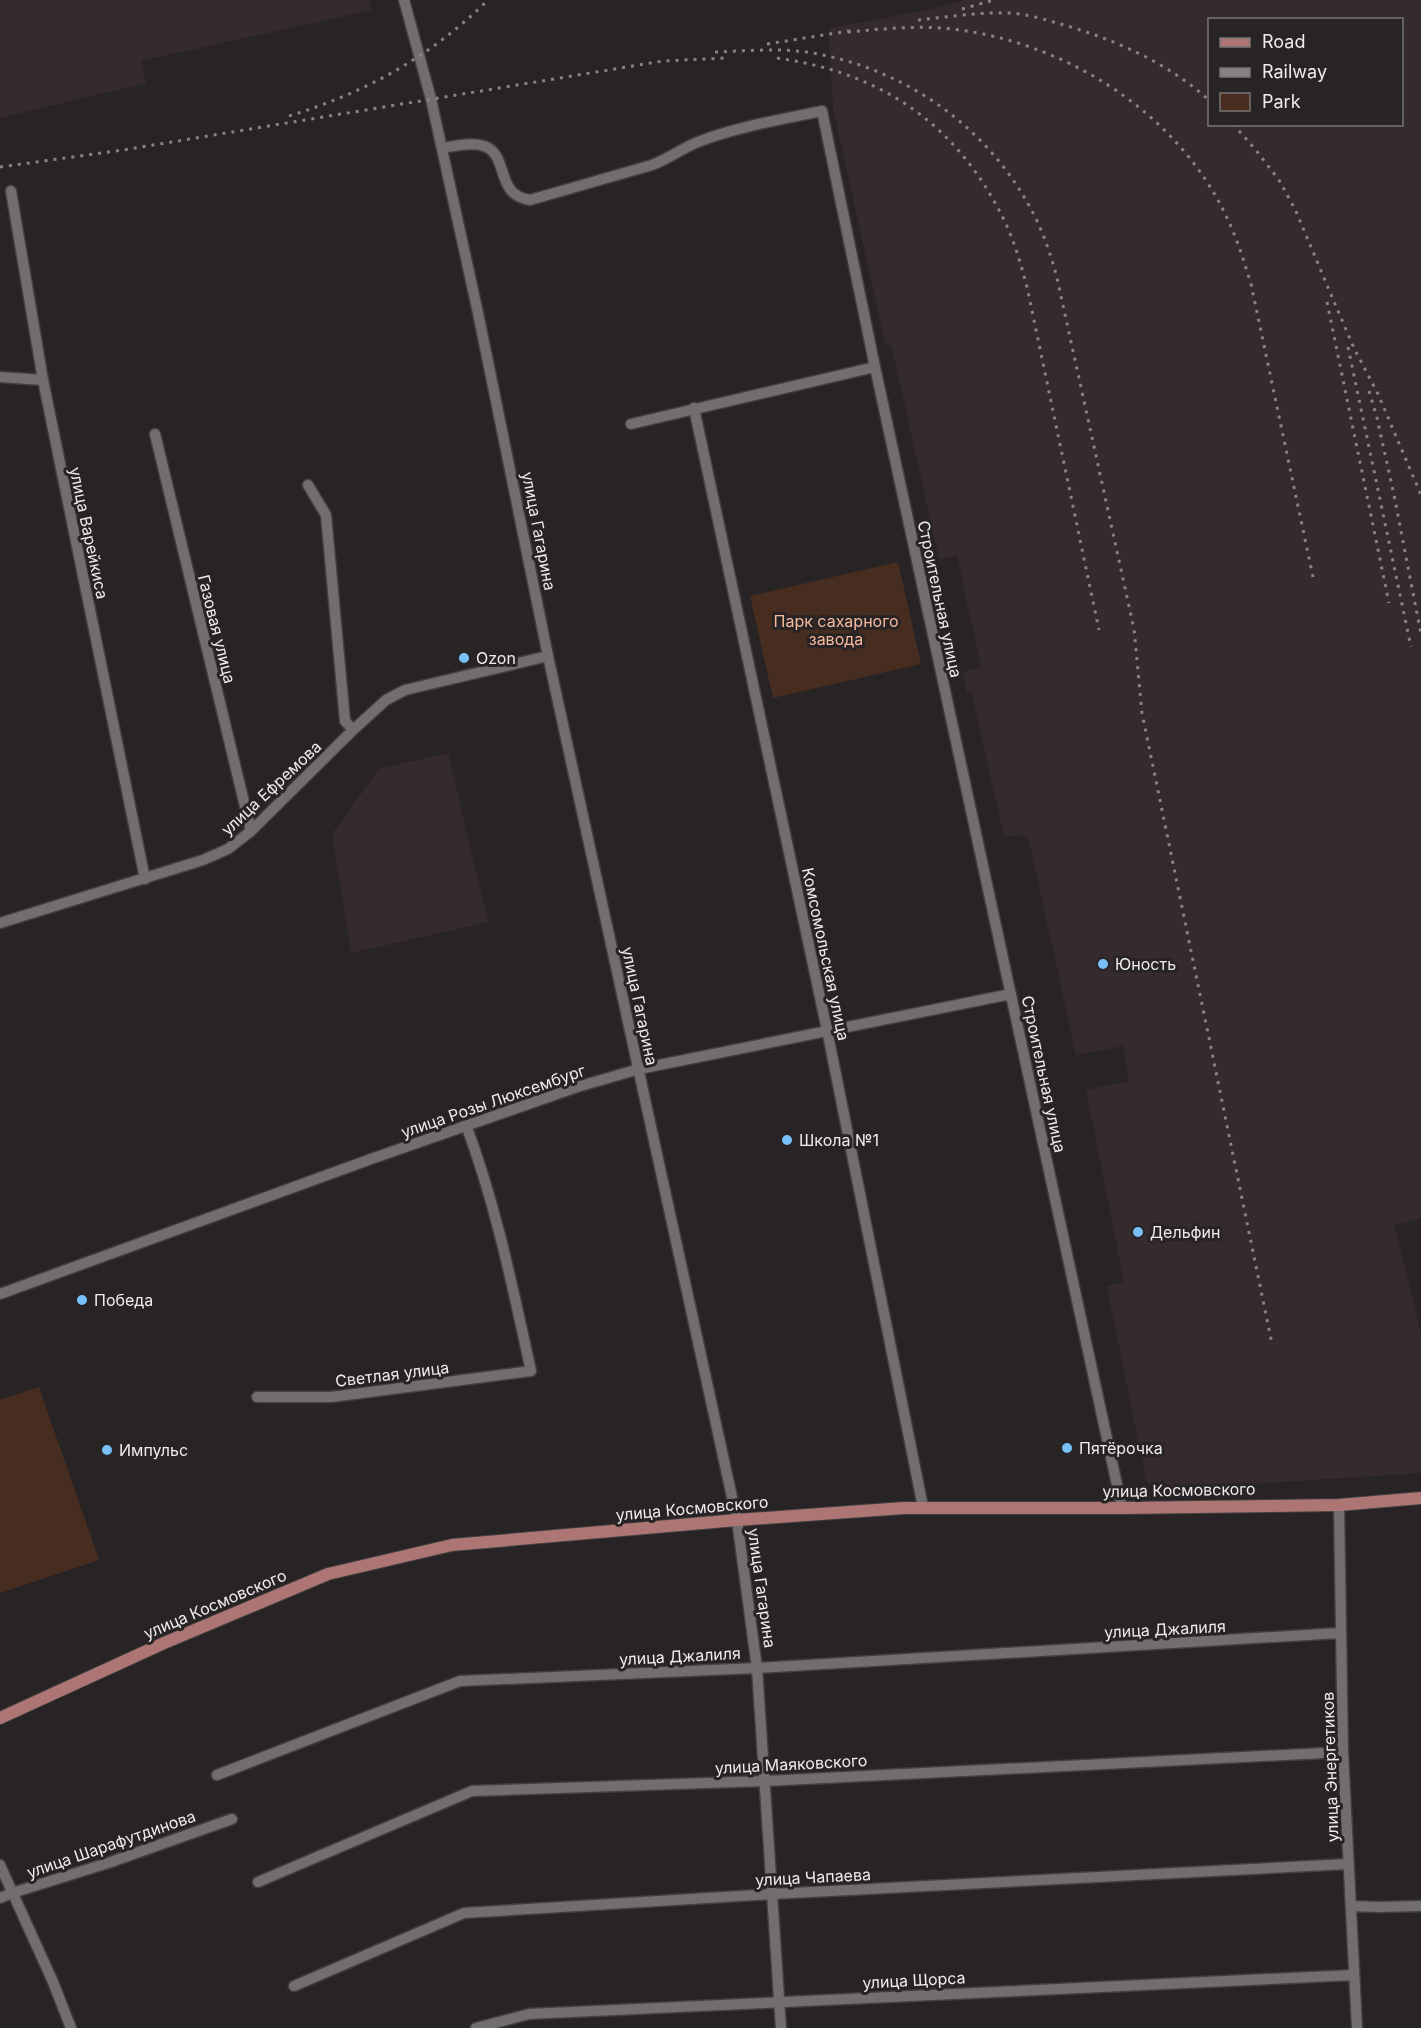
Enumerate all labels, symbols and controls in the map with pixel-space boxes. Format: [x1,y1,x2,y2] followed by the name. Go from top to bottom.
[1208,18,1403,126] legend
[1262,31,1305,52] text: Road
[1262,61,1327,82] text: Railway
[1262,91,1301,112] text: Park
[65,465,113,601] street label: улица Варейкиса
[518,470,560,592] street label: улица Гагарина
[914,519,966,679] street label: Строительная улица
[194,573,240,685] street label: Газовая улица
[774,611,899,649] park label: Парк сахарного завода
[476,648,516,668] place label: Ozon
[457,651,471,665] marker: Ozon
[217,736,325,840] street label: улица Ефремова
[798,866,854,1042] street label: Комсомольская улица
[618,945,662,1067] street label: улица Гагарина
[1115,954,1176,974] place label: Юность
[1096,957,1110,971] marker: Юность
[1018,994,1070,1154] street label: Строительная улица
[398,1060,588,1142] street label: улица Розы Люксембург
[799,1130,879,1150] place label: Школа №1
[780,1133,794,1147] marker: Школа №1
[1150,1222,1221,1242] place label: Дельфин
[1131,1225,1145,1239] marker: Дельфин
[94,1290,153,1310] place label: Победа
[75,1293,89,1307] marker: Победа
[334,1357,450,1391] street label: Светлая улица
[1079,1438,1163,1458] place label: Пятёрочка
[119,1440,188,1460] place label: Импульс
[1060,1441,1074,1455] marker: Пятёрочка
[100,1443,114,1457] marker: Импульс
[1102,1479,1256,1501] street label: улица Космовского
[615,1491,769,1525] street label: улица Космовского
[744,1527,780,1649] street label: улица Гагарина
[141,1565,289,1643] street label: улица Космовского
[1104,1616,1226,1642] street label: улица Джалиля
[619,1643,741,1669] street label: улица Джалиля
[1317,1692,1343,1842] street label: улица Энергетиков
[714,1750,868,1778] street label: улица Маяковского
[24,1806,198,1882] street label: улица Шарафутдинова
[755,1864,871,1890] street label: улица Чапаева
[862,1967,966,1993] street label: улица Щорса

